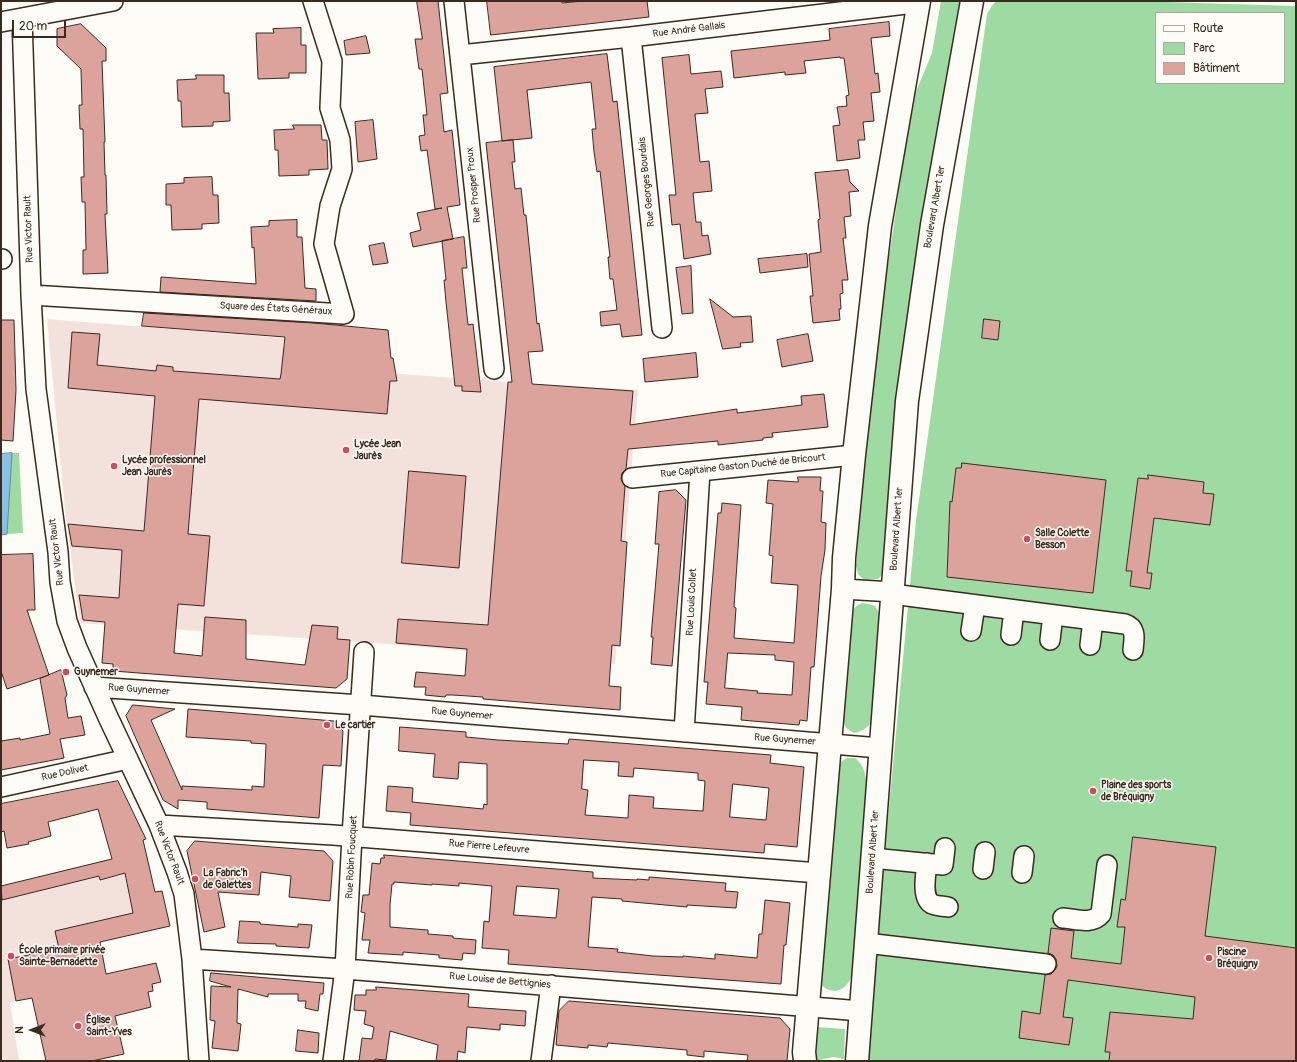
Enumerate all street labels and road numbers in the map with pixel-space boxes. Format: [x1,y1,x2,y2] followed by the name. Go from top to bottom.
[652,20,726,40] street label: Rue André Gallais
[636,136,658,228] street label: Rue Georges Bourdais
[464,147,484,223] street label: Rue Prosper Proux
[922,165,948,249] street label: Boulevard Albert 1er
[22,195,36,263] street label: Rue Victor Rault
[219,300,333,318] street label: Square des États Généraux
[660,451,826,481] street label: Rue Capitaine Gaston Duché de Bricourt
[888,487,906,571] street label: Boulevard Albert 1er
[47,518,67,586] street label: Rue Victor Rault
[684,568,700,636] street label: Rue Louis Collet
[108,682,170,698] street label: Rue Guynemer
[431,705,493,723] street label: Rue Guynemer
[754,732,816,748] street label: Rue Guynemer
[41,762,89,784] street label: Rue Dolivet
[864,810,882,894] street label: Boulevard Albert 1er
[344,815,360,899] street label: Rue Robin Foucquet
[151,819,187,887] street label: Rue Victor Rault
[448,837,530,857] street label: Rue Pierre Lefeuvre
[449,971,551,991] street label: Rue Louise de Bettignies

